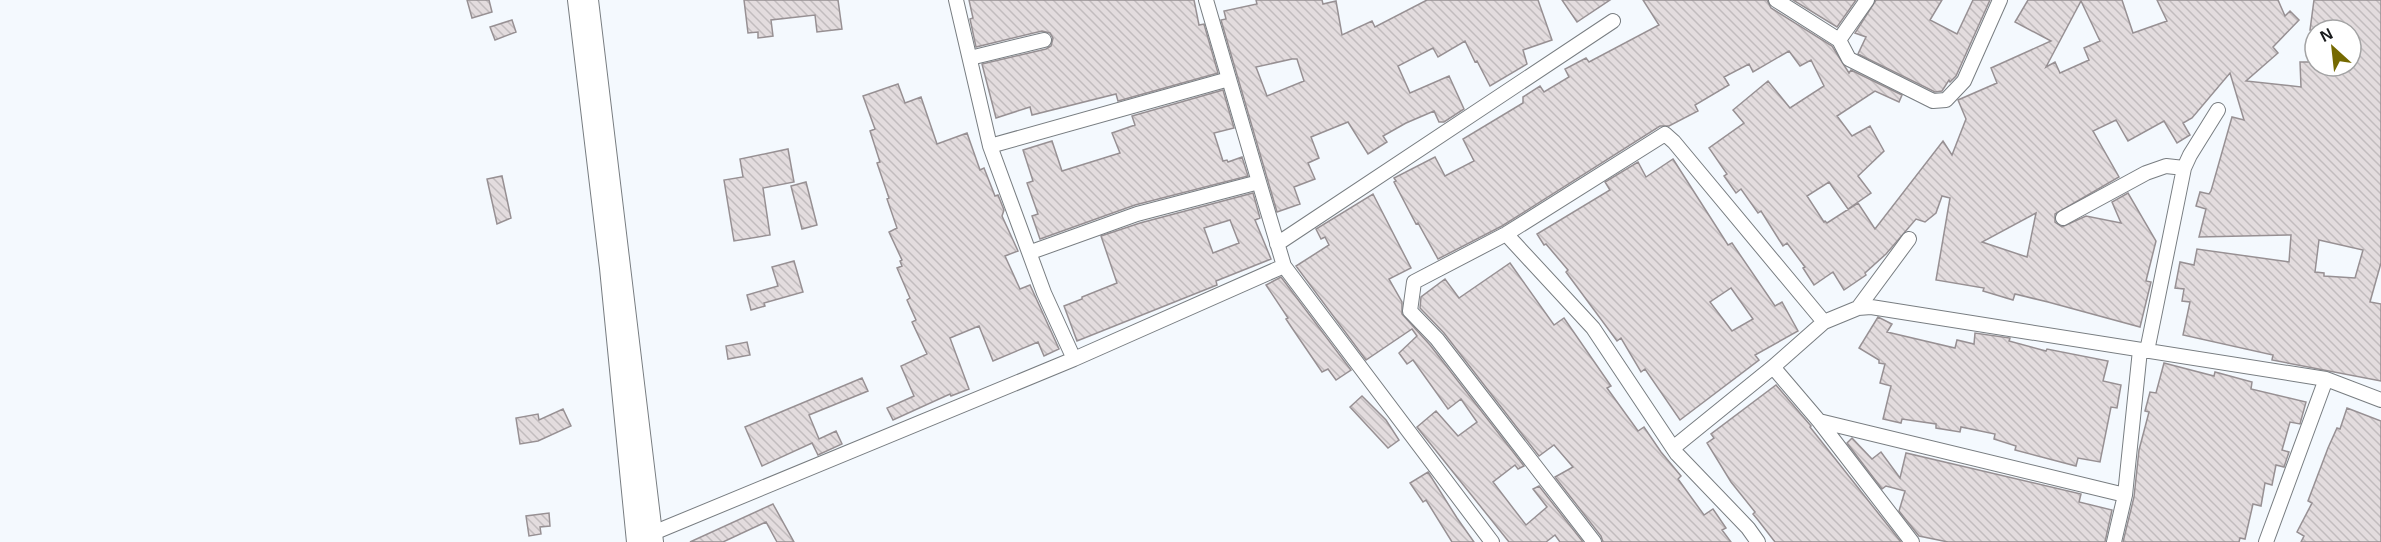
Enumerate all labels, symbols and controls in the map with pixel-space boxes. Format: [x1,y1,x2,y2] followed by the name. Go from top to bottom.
[2303,18,2363,78] north arrow
[2317,25,2335,45] text: N

